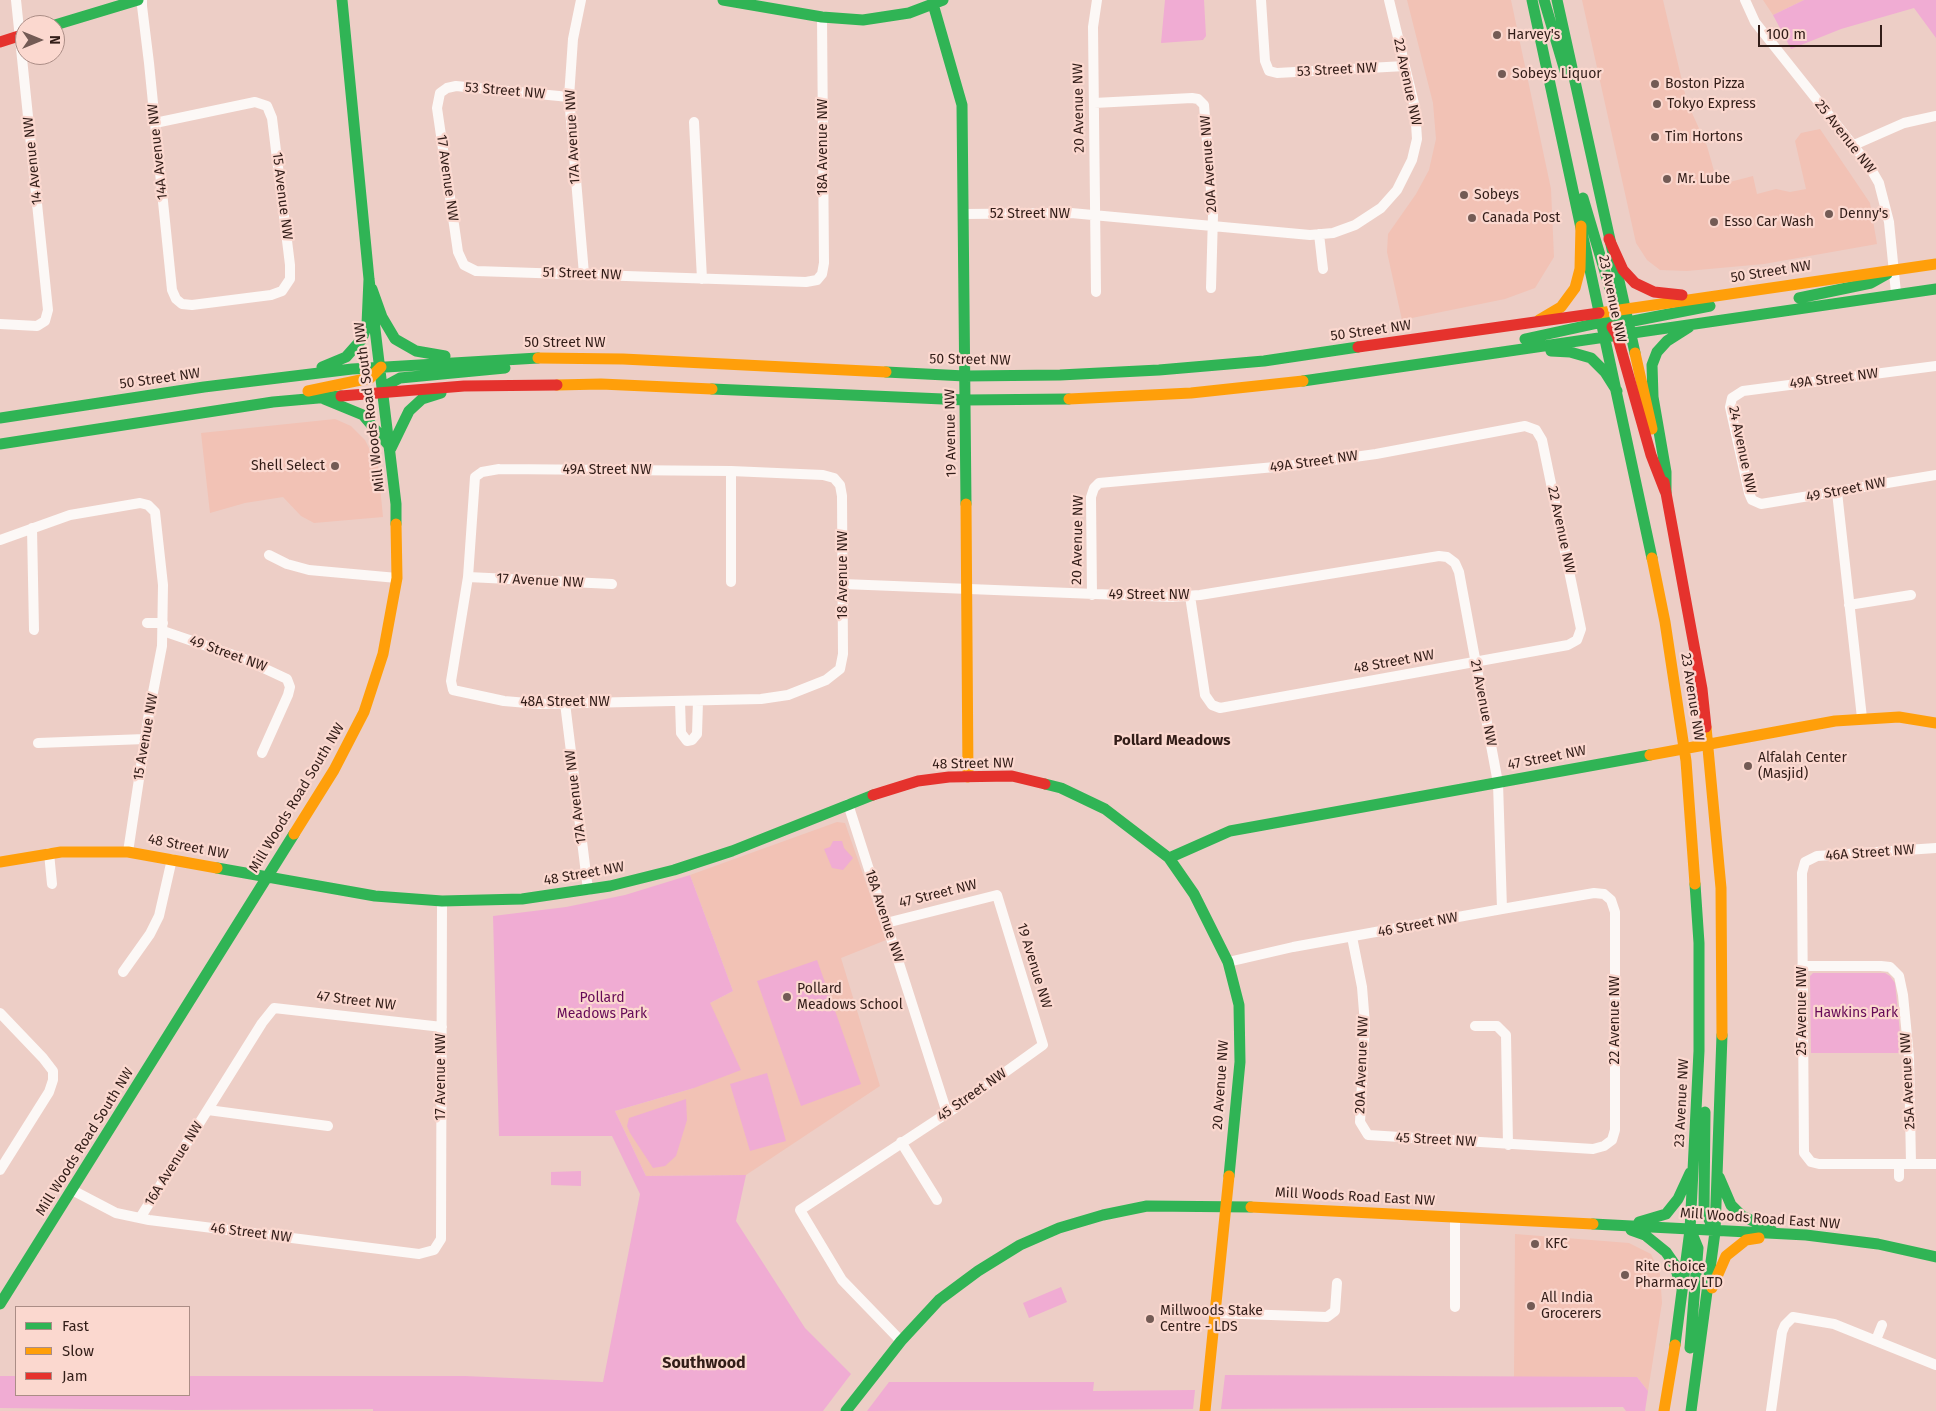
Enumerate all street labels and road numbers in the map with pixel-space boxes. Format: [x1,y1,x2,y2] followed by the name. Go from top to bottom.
[1390,37,1424,127] street label: 22 Avenue NW
[1296,60,1378,80] street label: 53 Street NW
[1070,63,1088,153] street label: 20 Avenue NW
[464,79,546,103] street label: 53 Street NW
[562,89,584,185] street label: 17A Avenue NW
[1811,97,1879,177] street label: 25 Avenue NW
[815,99,831,195] street label: 18A Avenue NW
[145,103,171,201] street label: 14A Avenue NW
[1197,115,1221,213] street label: 20A Avenue NW
[20,116,46,206] street label: 14 Avenue NW
[433,134,461,222] street label: 17 Avenue NW
[268,151,296,241] street label: 15 Avenue NW
[990,206,1070,222] street label: 52 Street NW
[1595,254,1629,344] street label: 23 Avenue NW
[1730,257,1812,287] street label: 50 Street NW
[542,264,622,284] street label: 51 Street NW
[1330,317,1412,345] street label: 50 Street NW
[351,321,389,493] street label: Mill Woods Road South NW
[524,335,606,351] street label: 50 Street NW
[929,351,1011,369] street label: 50 Street NW
[119,365,201,393] street label: 50 Street NW
[1789,365,1879,393] street label: 49A Street NW
[942,389,960,477] street label: 19 Avenue NW
[1725,405,1759,495] street label: 24 Avenue NW
[1269,447,1359,477] street label: 49A Street NW
[563,462,651,478] street label: 49A Street NW
[1805,474,1887,506] street label: 49 Street NW
[1544,485,1578,575] street label: 22 Avenue NW
[1069,495,1087,585] street label: 20 Avenue NW
[835,531,851,619] street label: 18 Avenue NW
[496,570,584,592] street label: 17 Avenue NW
[1108,587,1190,603] street label: 49 Street NW
[187,632,269,676] street label: 49 Street NW
[1352,647,1436,677] street label: 48 Street NW
[1677,652,1707,742] street label: 23 Avenue NW
[1466,658,1500,748] street label: 21 Avenue NW
[130,692,162,782] street label: 15 Avenue NW
[520,694,610,710] street label: 48A Street NW
[246,720,348,876] street label: Mill Woods Road South NW
[1506,742,1588,774] street label: 47 Street NW
[562,749,590,845] street label: 17A Avenue NW
[932,755,1014,773] street label: 48 Street NW
[146,831,230,863] street label: 48 Street NW
[1825,842,1915,864] street label: 46A Street NW
[542,859,626,889] street label: 48 Street NW
[861,867,907,965] street label: 18A Avenue NW
[897,876,979,912] street label: 47 Street NW
[1376,909,1460,941] street label: 46 Street NW
[1013,921,1055,1011] street label: 19 Avenue NW
[1794,967,1810,1055] street label: 25 Avenue NW
[1607,976,1623,1064] street label: 22 Avenue NW
[315,988,397,1014] street label: 47 Street NW
[1352,1016,1372,1114] street label: 20A Avenue NW
[1897,1032,1919,1130] street label: 25A Avenue NW
[433,1033,449,1121] street label: 17 Avenue NW
[1209,1040,1233,1130] street label: 20 Avenue NW
[1671,1058,1693,1148] street label: 23 Avenue NW
[33,1065,137,1219] street label: Mill Woods Road South NW
[934,1065,1010,1125] street label: 45 Street NW
[141,1119,207,1209] street label: 16A Avenue NW
[1395,1129,1477,1151] street label: 45 Street NW
[1274,1184,1436,1210] street label: Mill Woods Road East NW
[1679,1205,1841,1233] street label: Mill Woods Road East NW
[210,1220,292,1246] street label: 46 Street NW

